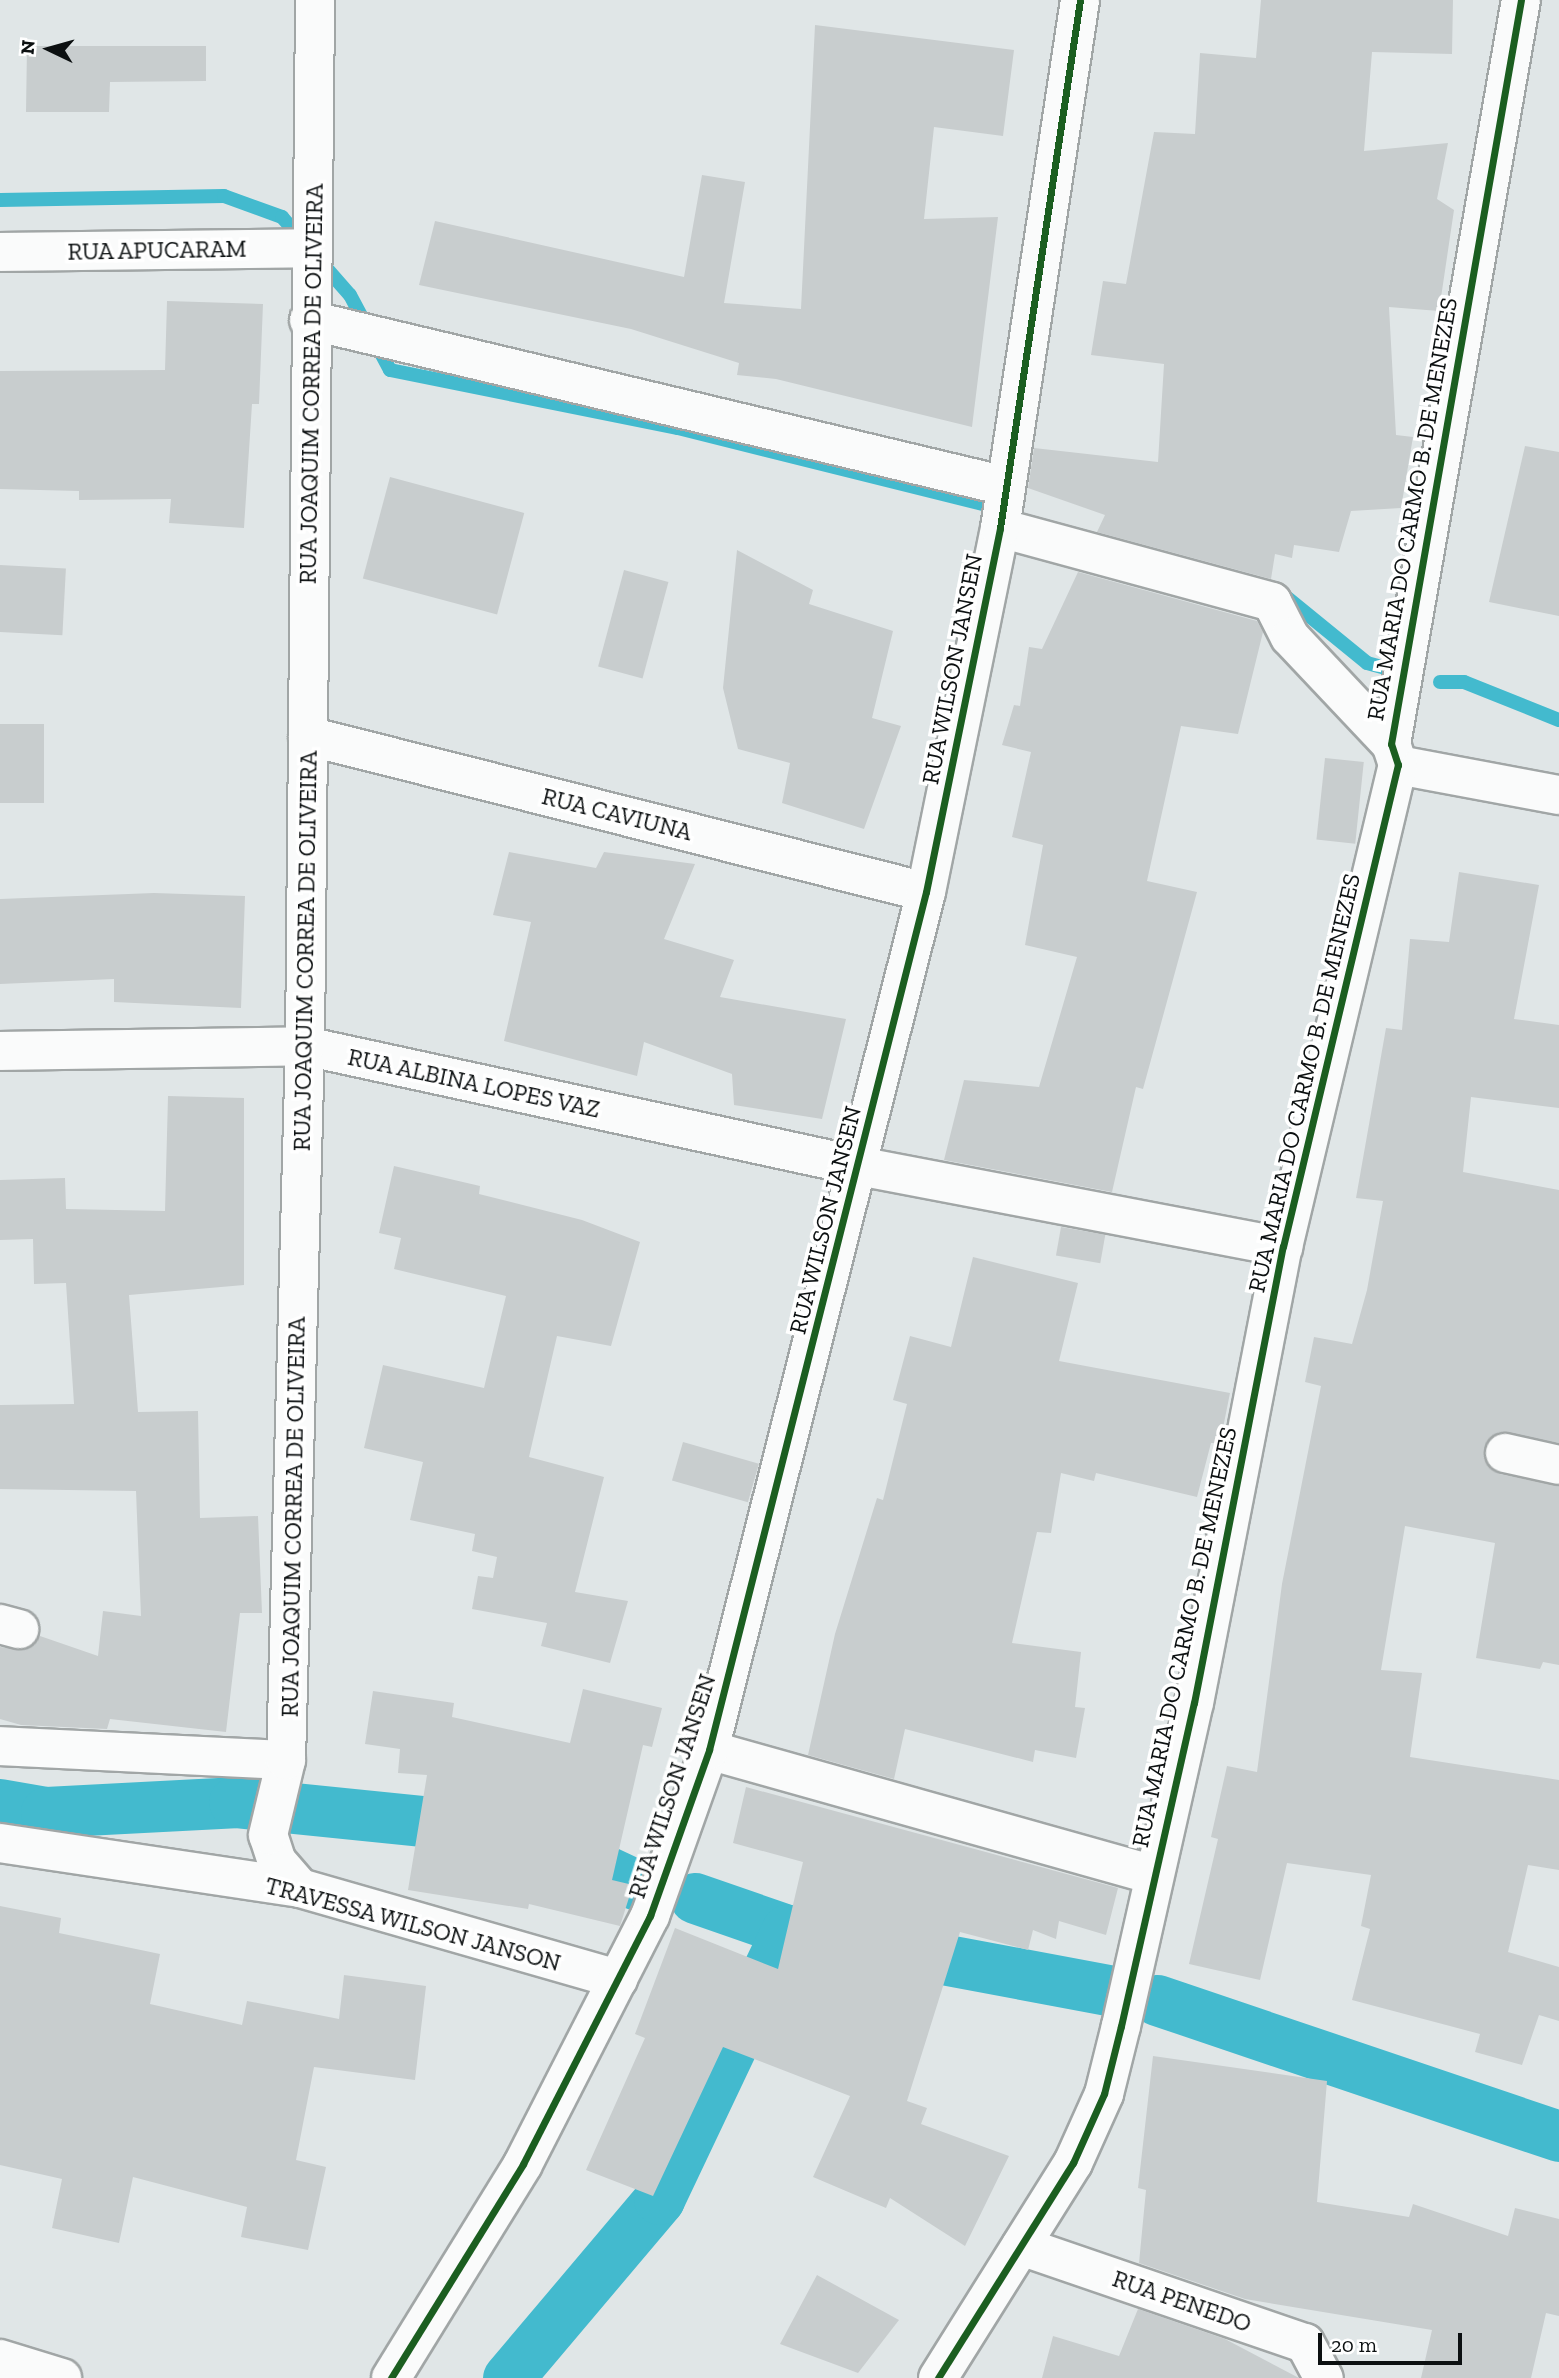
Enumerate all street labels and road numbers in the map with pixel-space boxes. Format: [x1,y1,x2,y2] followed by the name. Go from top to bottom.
[293,183,329,585] street label: RUA JOAQUIM CORREA DE OLIVEIRA
[66,234,248,266] street label: RUA APUCARAM
[1360,295,1464,723] street label: RUA MARIA DO CARMO B. DE MENEZES
[915,550,989,788] street label: RUA WILSON JANSEN
[287,750,323,1152] street label: RUA JOAQUIM CORREA DE OLIVEIRA
[539,781,695,847] street label: RUA CAVIUNA
[1242,870,1366,1296] street label: RUA MARIA DO CARMO B. DE MENEZES
[344,1042,604,1124] street label: RUA ALBINA LOPES VAZ
[782,1102,868,1338] street label: RUA WILSON JANSEN
[275,1316,311,1718] street label: RUA JOAQUIM CORREA DE OLIVEIRA
[1125,1423,1243,1851] street label: RUA MARIA DO CARMO B. DE MENEZES
[622,1669,722,1903] street label: RUA WILSON JANSEN
[261,1870,565,1978] street label: TRAVESSA WILSON JANSON
[1108,2264,1256,2338] street label: RUA PENEDO

